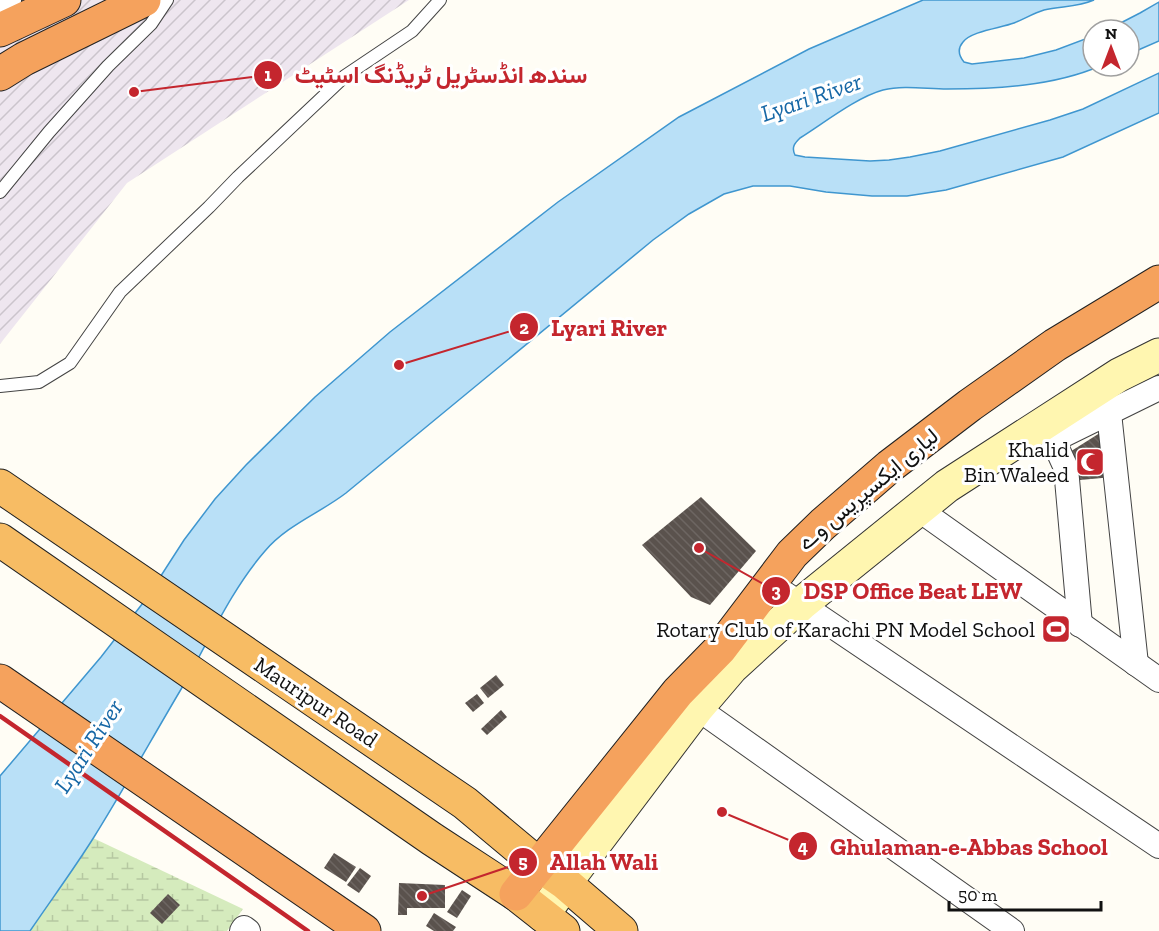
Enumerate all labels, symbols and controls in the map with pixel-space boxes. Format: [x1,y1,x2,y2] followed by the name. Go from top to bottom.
[1081,18,1141,78] north arrow
[1105,24,1117,43] text: N
[253,54,599,96] callout: سندھ انڈسٹریل ٹریڈنگ اسٹیٹ
[295,60,587,90] text: سندھ انڈسٹریل ٹریڈنگ اسٹیٹ
[264,64,272,86] text: 1
[757,66,866,128] water label: Lyari River
[509,306,679,348] callout: Lyari River
[551,313,667,342] text: Lyari River
[519,317,529,339] text: 2
[792,422,945,557] street label: لیاری ایکسپریس وے
[964,436,1069,488] place label: Khalid Bin Waleed
[1074,446,1106,478] mosque icon: Khalid Bin Waleed
[761,570,1034,612] callout: DSP Office Beat LEW
[804,576,1023,605] text: DSP Office Beat LEW
[771,580,781,602] text: 3
[1040,613,1072,645] sports icon: Rotary Club of Karachi PN Model School
[656,616,1035,643] place label: Rotary Club of Karachi PN Model School
[249,651,383,753] street label: Mauripur Road
[47,693,129,798] water label: Lyari River
[788,825,1120,867] callout: Ghulaman-e-Abbas School
[830,832,1108,861] text: Ghulaman-e-Abbas School
[798,836,808,858] text: 4
[508,841,671,883] callout: Allah Wali
[550,847,658,876] text: Allah Wali
[518,851,528,873] text: 5
[949,874,1100,912] scale bar
[958,884,998,906] text: 50 m

